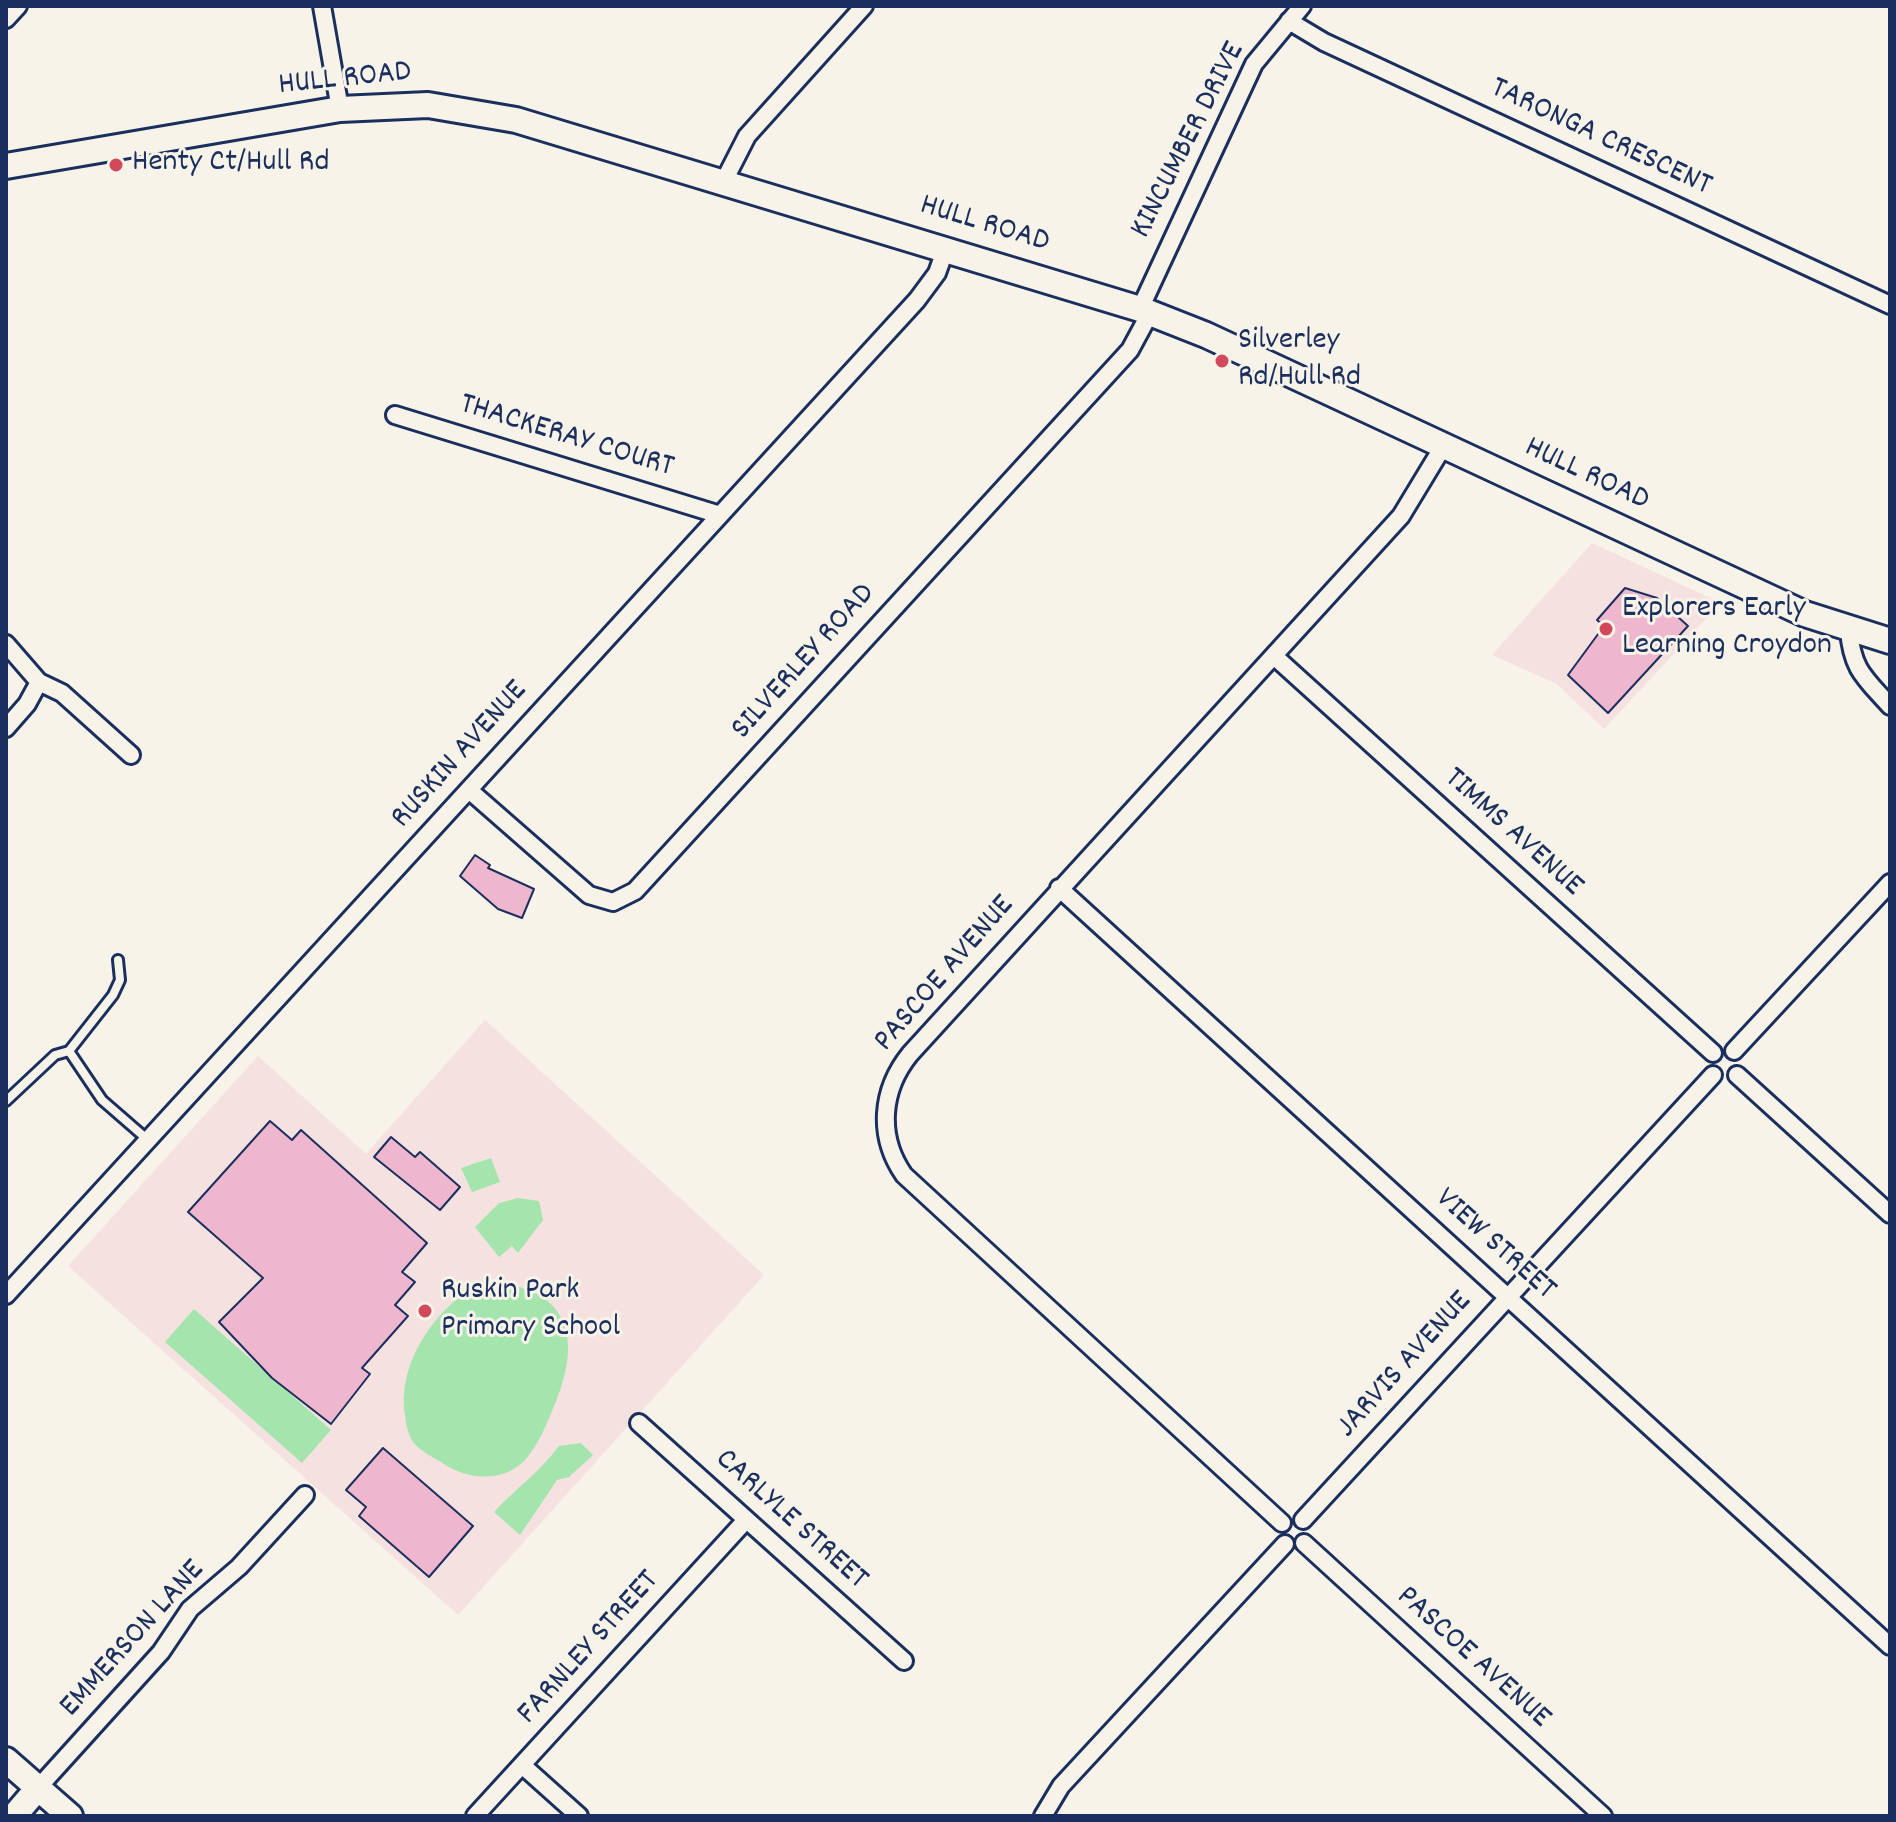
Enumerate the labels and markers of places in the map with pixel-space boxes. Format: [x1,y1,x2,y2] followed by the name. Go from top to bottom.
[132,146,329,184] place label: Henty Ct/Hull Rd
[107,156,125,174] marker: Henty Ct/Hull Rd
[1238,324,1361,399] place label: Silverley Rd/Hull Rd
[1213,352,1231,370] marker: Silverley Rd/Hull Rd
[1622,592,1832,667] place label: Explorers Early Learning Croydon
[1597,620,1615,638] marker: Explorers Early Learning Croydon
[441,1274,620,1349] place label: Ruskin Park Primary School
[416,1302,434,1320] marker: Ruskin Park Primary School

